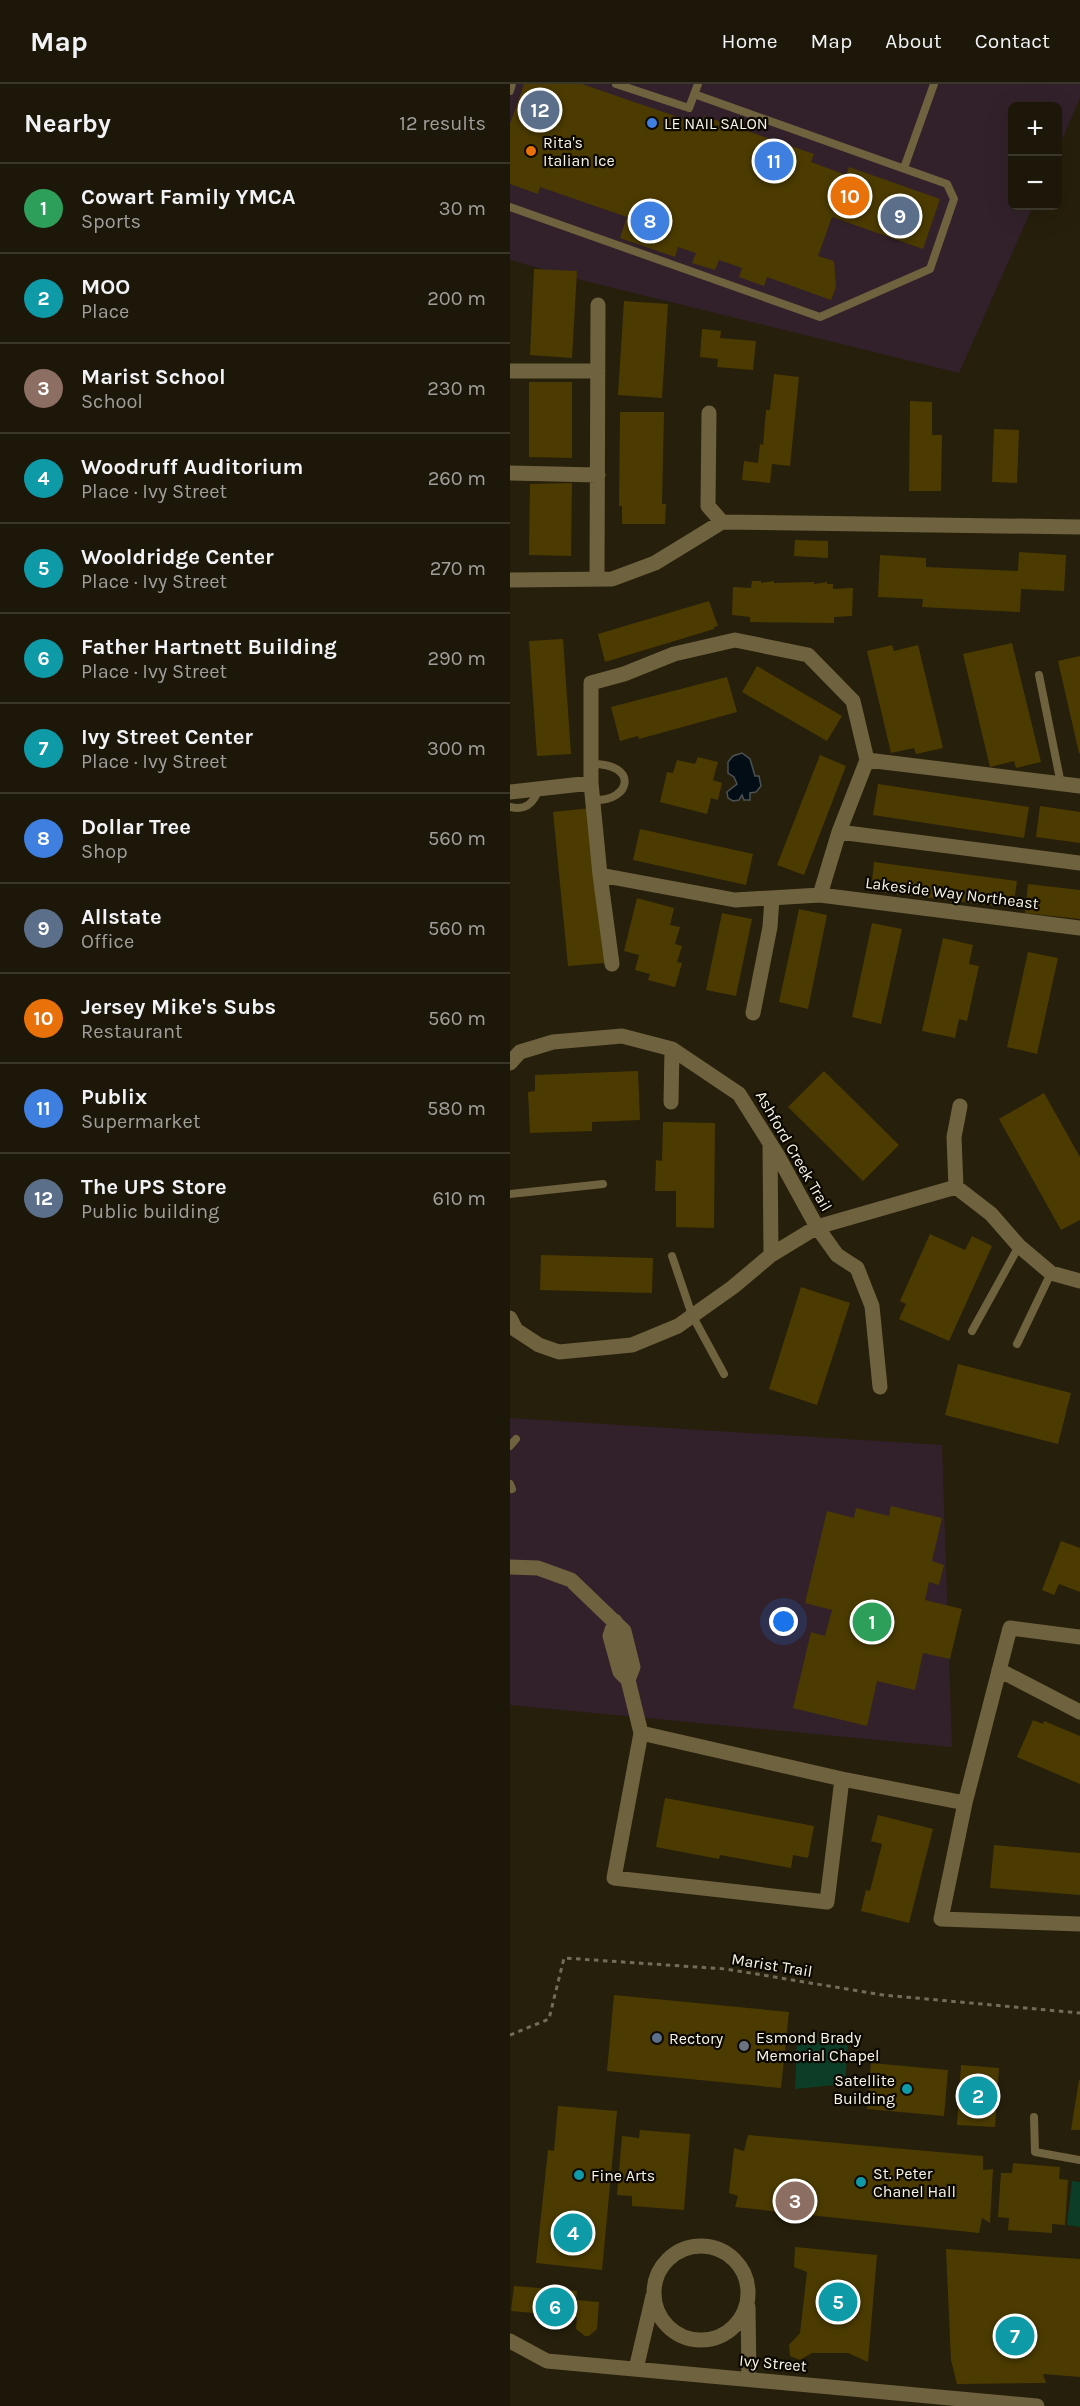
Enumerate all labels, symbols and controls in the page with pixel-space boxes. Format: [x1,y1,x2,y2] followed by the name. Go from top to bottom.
[30,25,88,58] text: Map
[722,29,778,53] text: Home
[811,29,852,53] text: Map
[885,29,942,53] text: About
[975,29,1050,53] text: Contact
[520,87,560,132] pin: 12
[1008,102,1062,210] map controls
[1008,102,1062,156] button: +
[24,108,111,139] text: Nearby
[399,112,486,135] text: 12 results
[664,114,768,133] place label: LE NAIL SALON
[645,116,659,130] marker: LE NAIL SALON
[543,133,615,170] place label: Rita's Italian Ice
[754,138,794,184] pin: 11
[524,144,538,158] marker: Rita's Italian Ice
[1008,156,1062,210] button: −
[830,174,870,218] pin: 10
[81,184,295,210] text: Cowart Family YMCA
[880,194,920,238] pin: 9
[40,197,47,220] text: 1
[439,197,486,220] text: 30 m
[630,198,670,244] pin: 8
[81,210,141,233] text: Sports
[81,274,130,300] text: MOO
[37,287,50,310] text: 2
[427,287,486,310] text: 200 m
[81,300,129,323] text: Place
[81,364,226,390] text: Marist School
[37,377,50,400] text: 3
[427,377,486,400] text: 230 m
[81,390,143,413] text: School
[81,454,303,480] text: Woodruff Auditorium
[38,467,49,490] text: 4
[428,467,486,490] text: 260 m
[81,480,227,503] text: Place · Ivy Street
[81,544,274,570] text: Wooldridge Center
[38,557,49,580] text: 5
[430,557,486,580] text: 270 m
[81,570,227,593] text: Place · Ivy Street
[81,634,337,660] text: Father Hartnett Building
[37,647,50,670] text: 6
[427,647,486,670] text: 290 m
[81,660,227,683] text: Place · Ivy Street
[81,724,253,750] text: Ivy Street Center
[39,737,48,760] text: 7
[427,737,486,760] text: 300 m
[81,750,227,773] text: Place · Ivy Street
[81,814,191,840] text: Dollar Tree
[37,827,50,850] text: 8
[428,827,486,850] text: 560 m
[81,840,128,863] text: Shop
[864,873,1040,913] street label: Lakeside Way Northeast
[81,904,162,930] text: Allstate
[37,917,50,940] text: 9
[428,917,486,940] text: 560 m
[81,930,134,953] text: Office
[81,994,276,1020] text: Jersey Mike's Subs
[34,1007,53,1030] text: 10
[428,1007,486,1030] text: 560 m
[81,1020,183,1043] text: Restaurant
[81,1084,147,1110] text: Publix
[752,1087,836,1215] street label: Ashford Creek Trail
[36,1097,51,1120] text: 11
[427,1097,486,1120] text: 580 m
[81,1110,200,1133] text: Supermarket
[81,1174,227,1200] text: The UPS Store
[34,1187,53,1210] text: 12
[433,1187,486,1210] text: 610 m
[81,1200,219,1223] text: Public building
[852,1600,892,1644] pin: 1
[769,1607,798,1636] your location
[730,1949,814,1981] street label: Marist Trail
[756,2028,879,2065] place label: Esmond Brady Memorial Chapel
[669,2029,724,2048] place label: Rectory
[650,2031,664,2045] marker: Rectory
[737,2039,751,2053] marker: Esmond Brady Memorial Chapel
[833,2071,895,2108] place label: Satellite Building
[958,2074,998,2118] pin: 2
[900,2082,914,2096] marker: Satellite Building
[873,2164,956,2201] place label: St. Peter Chanel Hall
[591,2166,655,2185] place label: Fine Arts
[572,2168,586,2182] marker: Fine Arts
[854,2175,868,2189] marker: St. Peter Chanel Hall
[776,2178,814,2224] pin: 3
[554,2210,592,2256] pin: 4
[818,2280,858,2324] pin: 5
[536,2284,574,2330] pin: 6
[996,2314,1034,2358] pin: 7
[738,2351,808,2375] street label: Ivy Street

